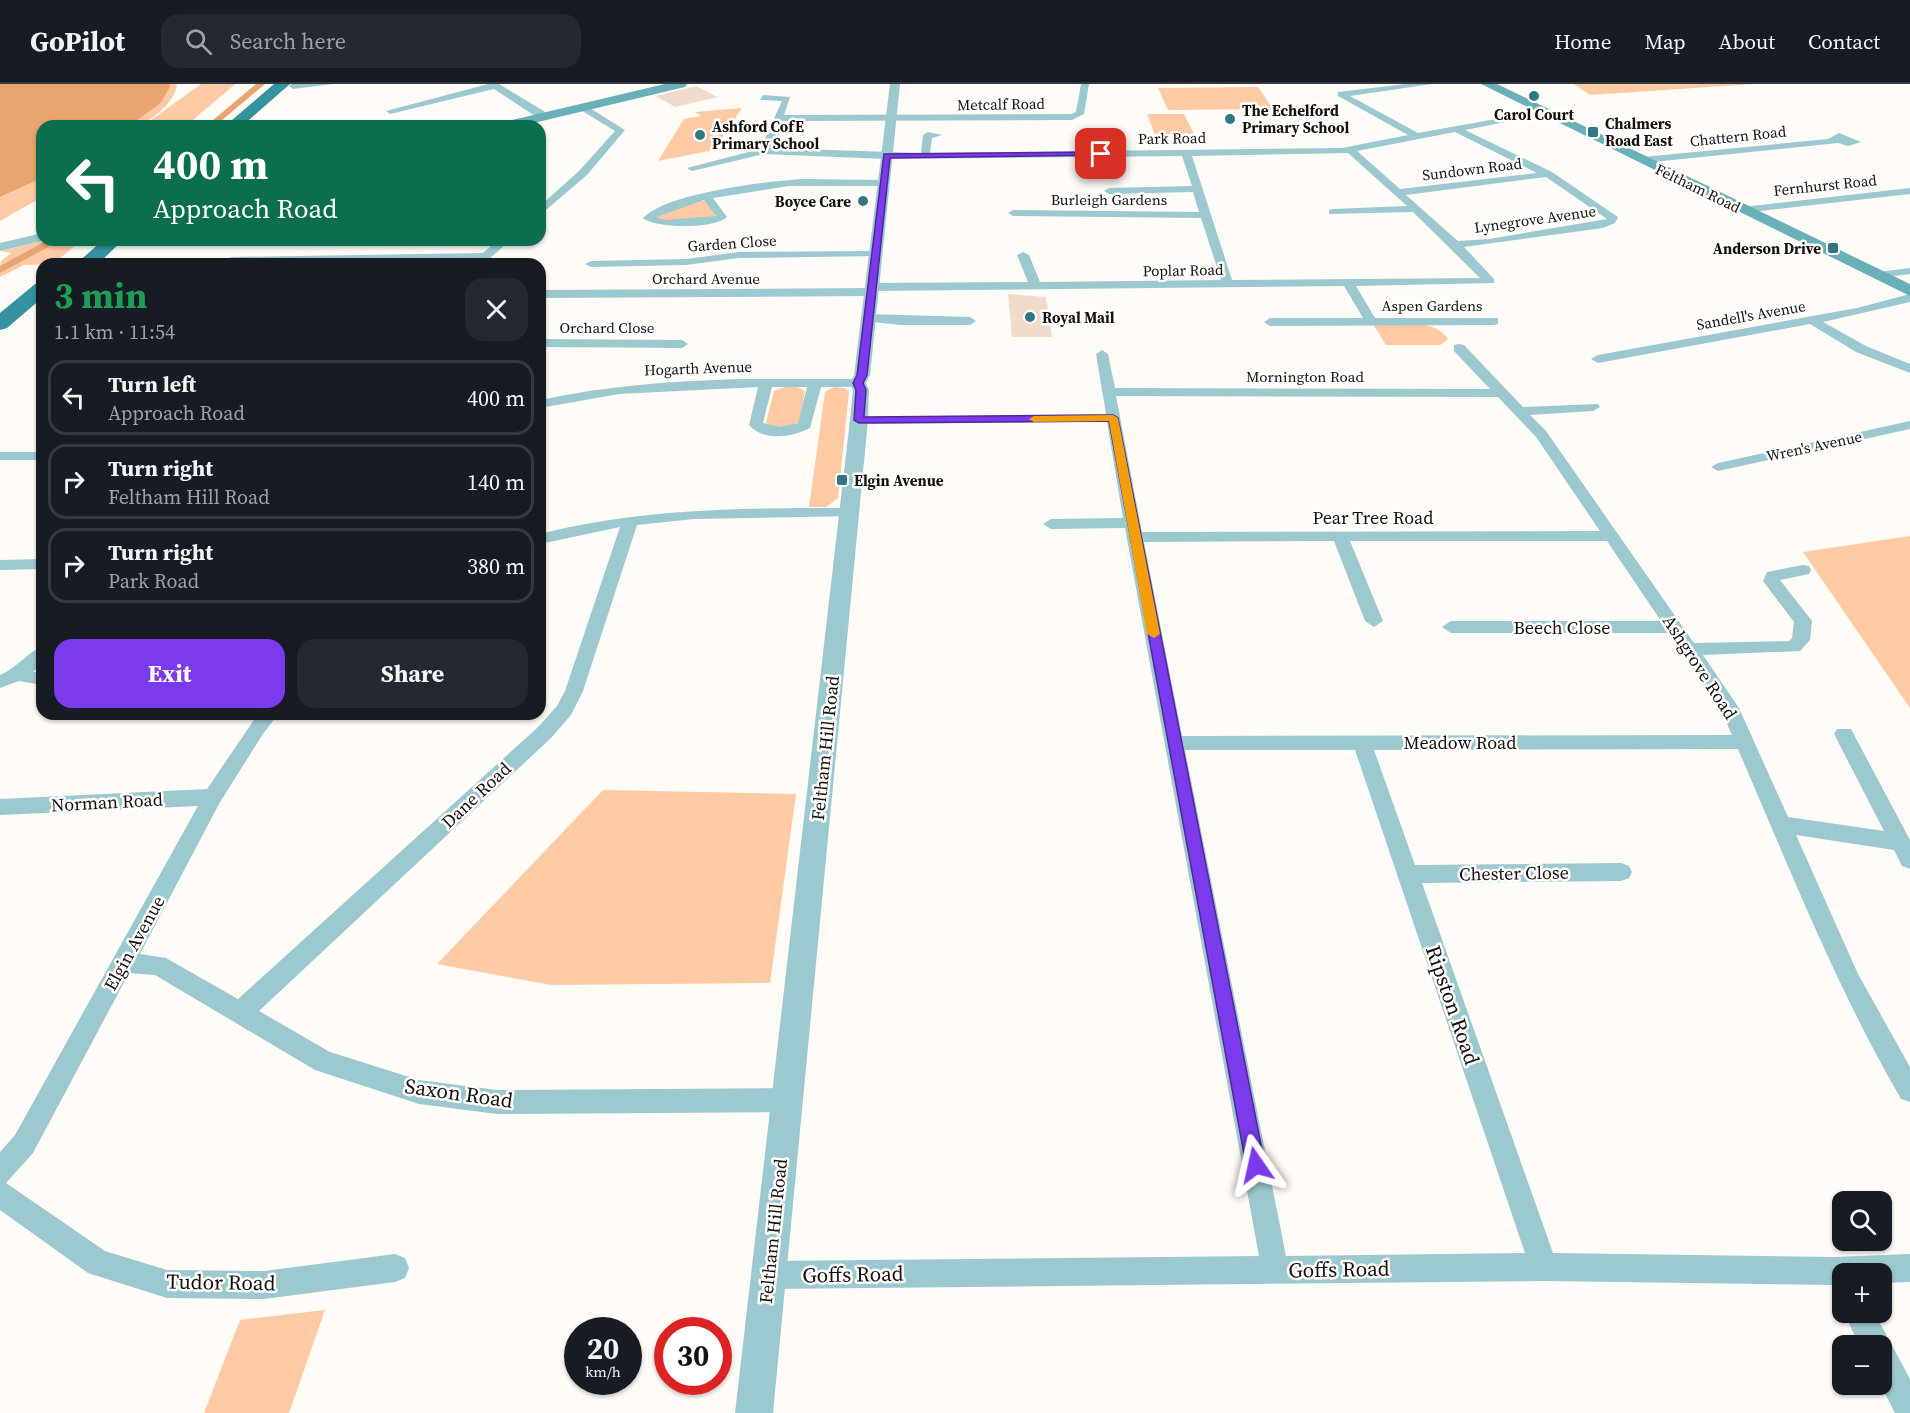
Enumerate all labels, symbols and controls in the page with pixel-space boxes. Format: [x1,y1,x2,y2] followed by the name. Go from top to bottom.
[161,14,581,68] search box
[30,22,125,60] text: GoPilot
[182,25,215,58] icon: search
[230,26,346,56] text: Search here
[1554,27,1612,56] text: Home
[1645,27,1686,56] text: Map
[1719,27,1775,56] text: About
[1808,27,1880,56] text: Contact
[1527,89,1541,103] marker: Carol Court
[957,93,1046,115] street label: Metcalf Road
[1242,100,1349,138] place label: The Echelford Primary School
[1494,104,1575,125] place label: Carol Court
[1223,112,1237,126] marker: The Echelford Primary School
[1605,113,1673,151] place label: Chalmers Road East
[712,116,819,154] place label: Ashford CofE Primary School
[1689,120,1788,151] street label: Chattern Road
[1586,125,1600,139] marker: Chalmers Road East
[1138,127,1207,149] street label: Park Road
[693,128,707,142] marker: Ashford CofE Primary School
[1075,128,1126,179] pin
[153,135,268,193] text: 400 m
[1084,137,1117,170] icon: arrive
[54,144,132,222] icon: left
[1421,152,1523,186] street label: Sundown Road
[1652,158,1745,218] street label: Feltham Road
[1772,169,1878,201] street label: Fernhurst Road
[1051,189,1167,210] street label: Burleigh Gardens
[153,190,338,227] text: Approach Road
[775,191,851,212] place label: Boyce Care
[856,194,870,208] marker: Boyce Care
[1473,200,1598,238] street label: Lynegrove Avenue
[687,229,777,257] street label: Garden Close
[1713,238,1821,259] place label: Anderson Drive
[1826,241,1840,255] marker: Anderson Drive
[1142,259,1224,281] street label: Poplar Road
[652,268,760,289] street label: Orchard Avenue
[54,271,147,320] text: 3 min
[465,278,528,341] button: close
[1381,295,1483,316] street label: Aspen Gardens
[1695,295,1808,335] street label: Sandell's Avenue
[1042,307,1115,328] place label: Royal Mail
[1023,310,1037,324] marker: Royal Mail
[559,317,655,338] street label: Orchard Close
[54,318,175,346] text: 1.1 km · 11:54
[644,356,753,380] street label: Hogarth Avenue
[1246,366,1364,387] street label: Mornington Road
[108,369,196,399] text: Turn left
[57,381,90,414] icon: left
[467,383,525,413] text: 400 m
[108,399,245,427] text: Approach Road
[1764,426,1864,466] street label: Wren's Avenue
[108,453,213,483] text: Turn right
[57,465,90,498] icon: right
[467,467,525,497] text: 140 m
[854,470,944,491] place label: Elgin Avenue
[835,473,849,487] marker: Elgin Avenue
[108,483,270,511] text: Feltham Hill Road
[1313,505,1433,530] street label: Pear Tree Road
[108,537,213,567] text: Turn right
[57,549,90,582] icon: right
[467,551,525,581] text: 380 m
[108,567,199,595] text: Park Road
[1657,610,1743,724] street label: Ashgrove Road
[1514,615,1610,640] street label: Beech Close
[54,639,285,708] button: Exit
[297,639,528,708] button: Share
[805,674,845,822] street label: Feltham Hill Road
[1404,730,1516,755] street label: Meadow Road
[436,756,516,834] street label: Dane Road
[51,787,163,817] street label: Norman Road
[1459,860,1569,886] street label: Chester Close
[98,891,170,995] street label: Elgin Avenue
[1419,941,1487,1069] street label: Ripston Road
[403,1071,515,1115] street label: Saxon Road
[1224,1133,1288,1197] position arrow
[753,1157,793,1305] street label: Feltham Hill Road
[1832,1191,1892,1395] map controls
[1832,1191,1892,1251] button: search
[1288,1254,1390,1284] street label: Goffs Road
[802,1259,904,1289] street label: Goffs Road
[1832,1263,1892,1323] button: +
[166,1267,276,1297] street label: Tudor Road
[654,1317,732,1395] speed limit sign: 30
[587,1328,619,1369] text: 20
[1832,1335,1892,1395] button: −
[585,1361,621,1382] text: km/h

